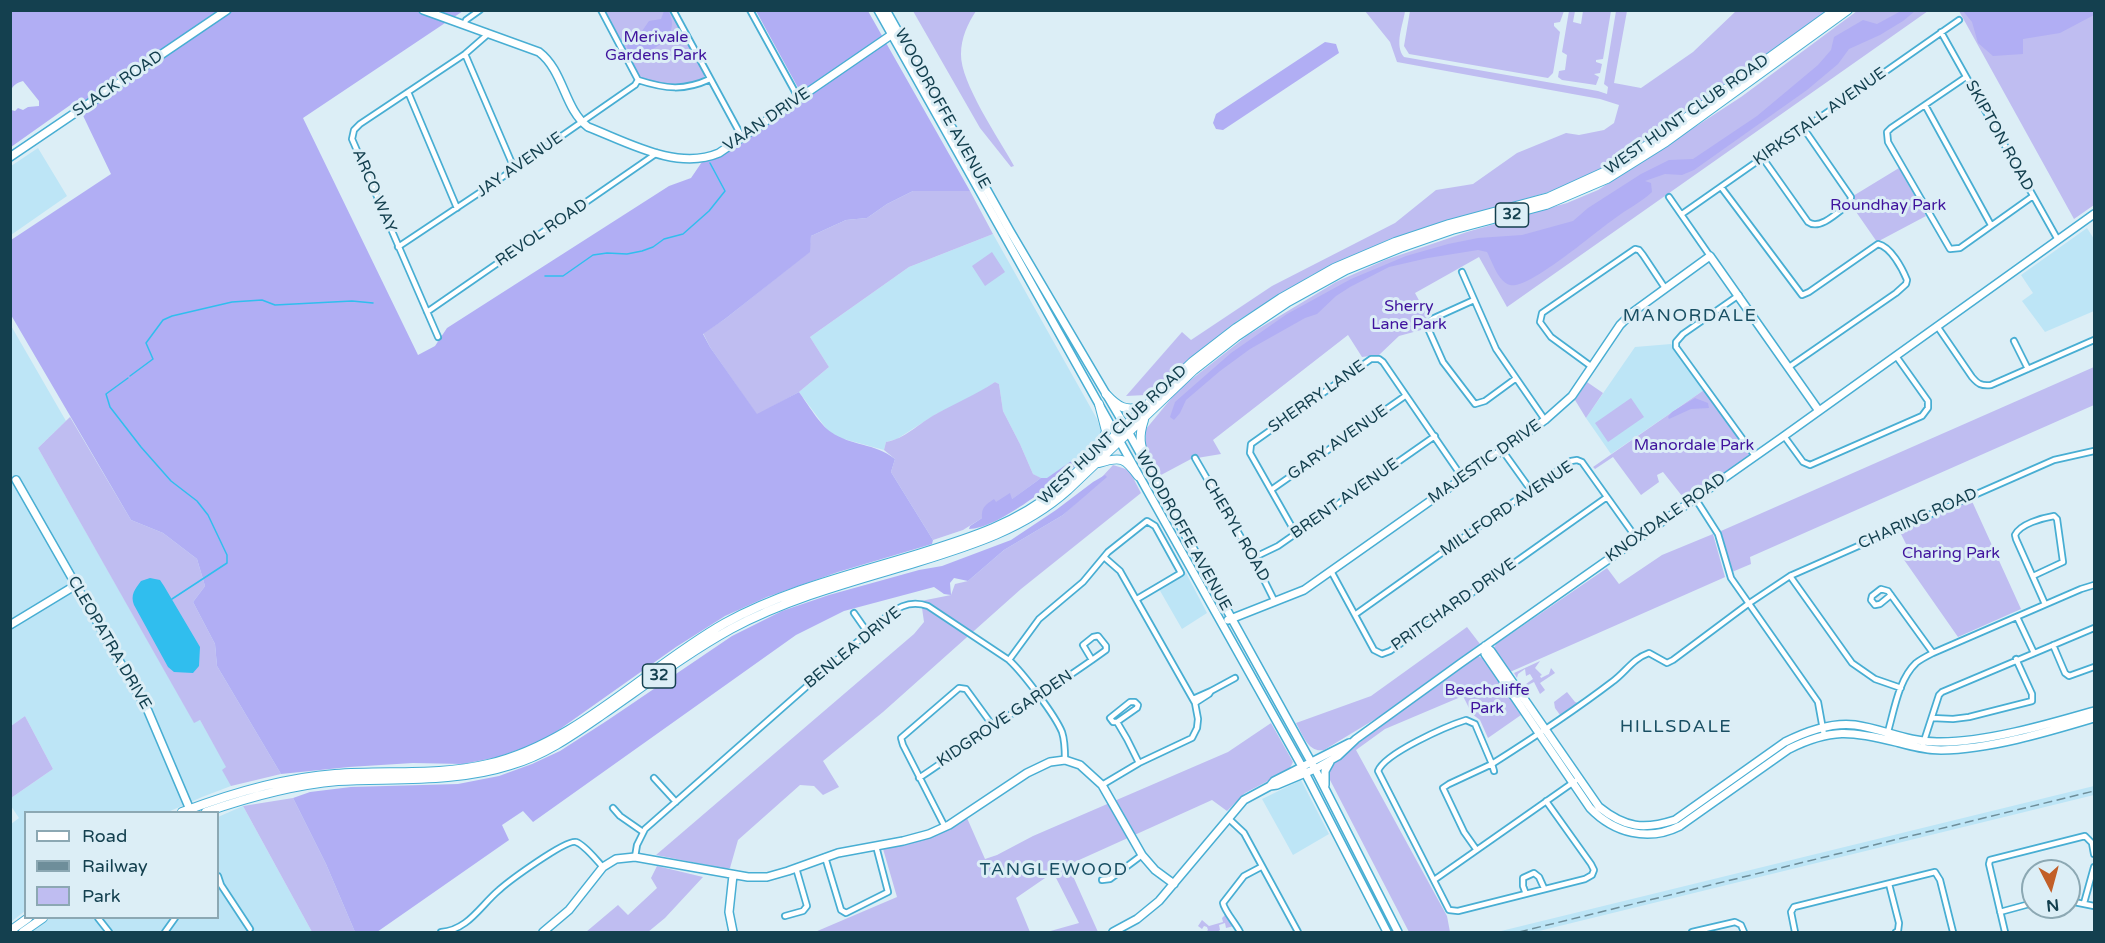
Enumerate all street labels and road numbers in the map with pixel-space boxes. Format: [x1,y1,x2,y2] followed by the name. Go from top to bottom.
[890,26,994,192] street label: WOODROFFE AVENUE
[69,47,167,121] street label: SLACK ROAD
[1601,51,1773,179] street label: WEST HUNT CLUB ROAD
[1750,64,1890,170] street label: KIRKSTALL AVENUE
[1961,77,2037,195] street label: SKIPTON ROAD
[720,84,814,156] street label: VAAN DRIVE
[473,128,567,202] street label: JAY AVENUE
[348,146,400,236] street label: ARCO WAY
[492,195,592,271] street label: REVOL ROAD
[1496,203,1528,227] road number: 32
[1265,357,1369,437] street label: SHERRY LANE
[1035,361,1191,509] street label: WEST HUNT CLUB ROAD
[1284,401,1392,485] street label: GARY AVENUE
[1425,416,1545,508] street label: MAJESTIC DRIVE
[1131,448,1235,614] street label: WOODROFFE AVENUE
[1287,455,1403,543] street label: BRENT AVENUE
[1437,457,1577,561] street label: MILLFORD AVENUE
[1602,469,1730,567] street label: KNOXDALE ROAD
[1199,475,1273,585] street label: CHERYL ROAD
[1855,484,1981,554] street label: CHARING ROAD
[1388,555,1520,655] street label: PRITCHARD DRIVE
[63,573,155,713] street label: CLEOPATRA DRIVE
[801,603,905,693] street label: BENLEA DRIVE
[642,664,676,688] road number: 32
[933,666,1077,772] street label: KIDGROVE GARDEN

